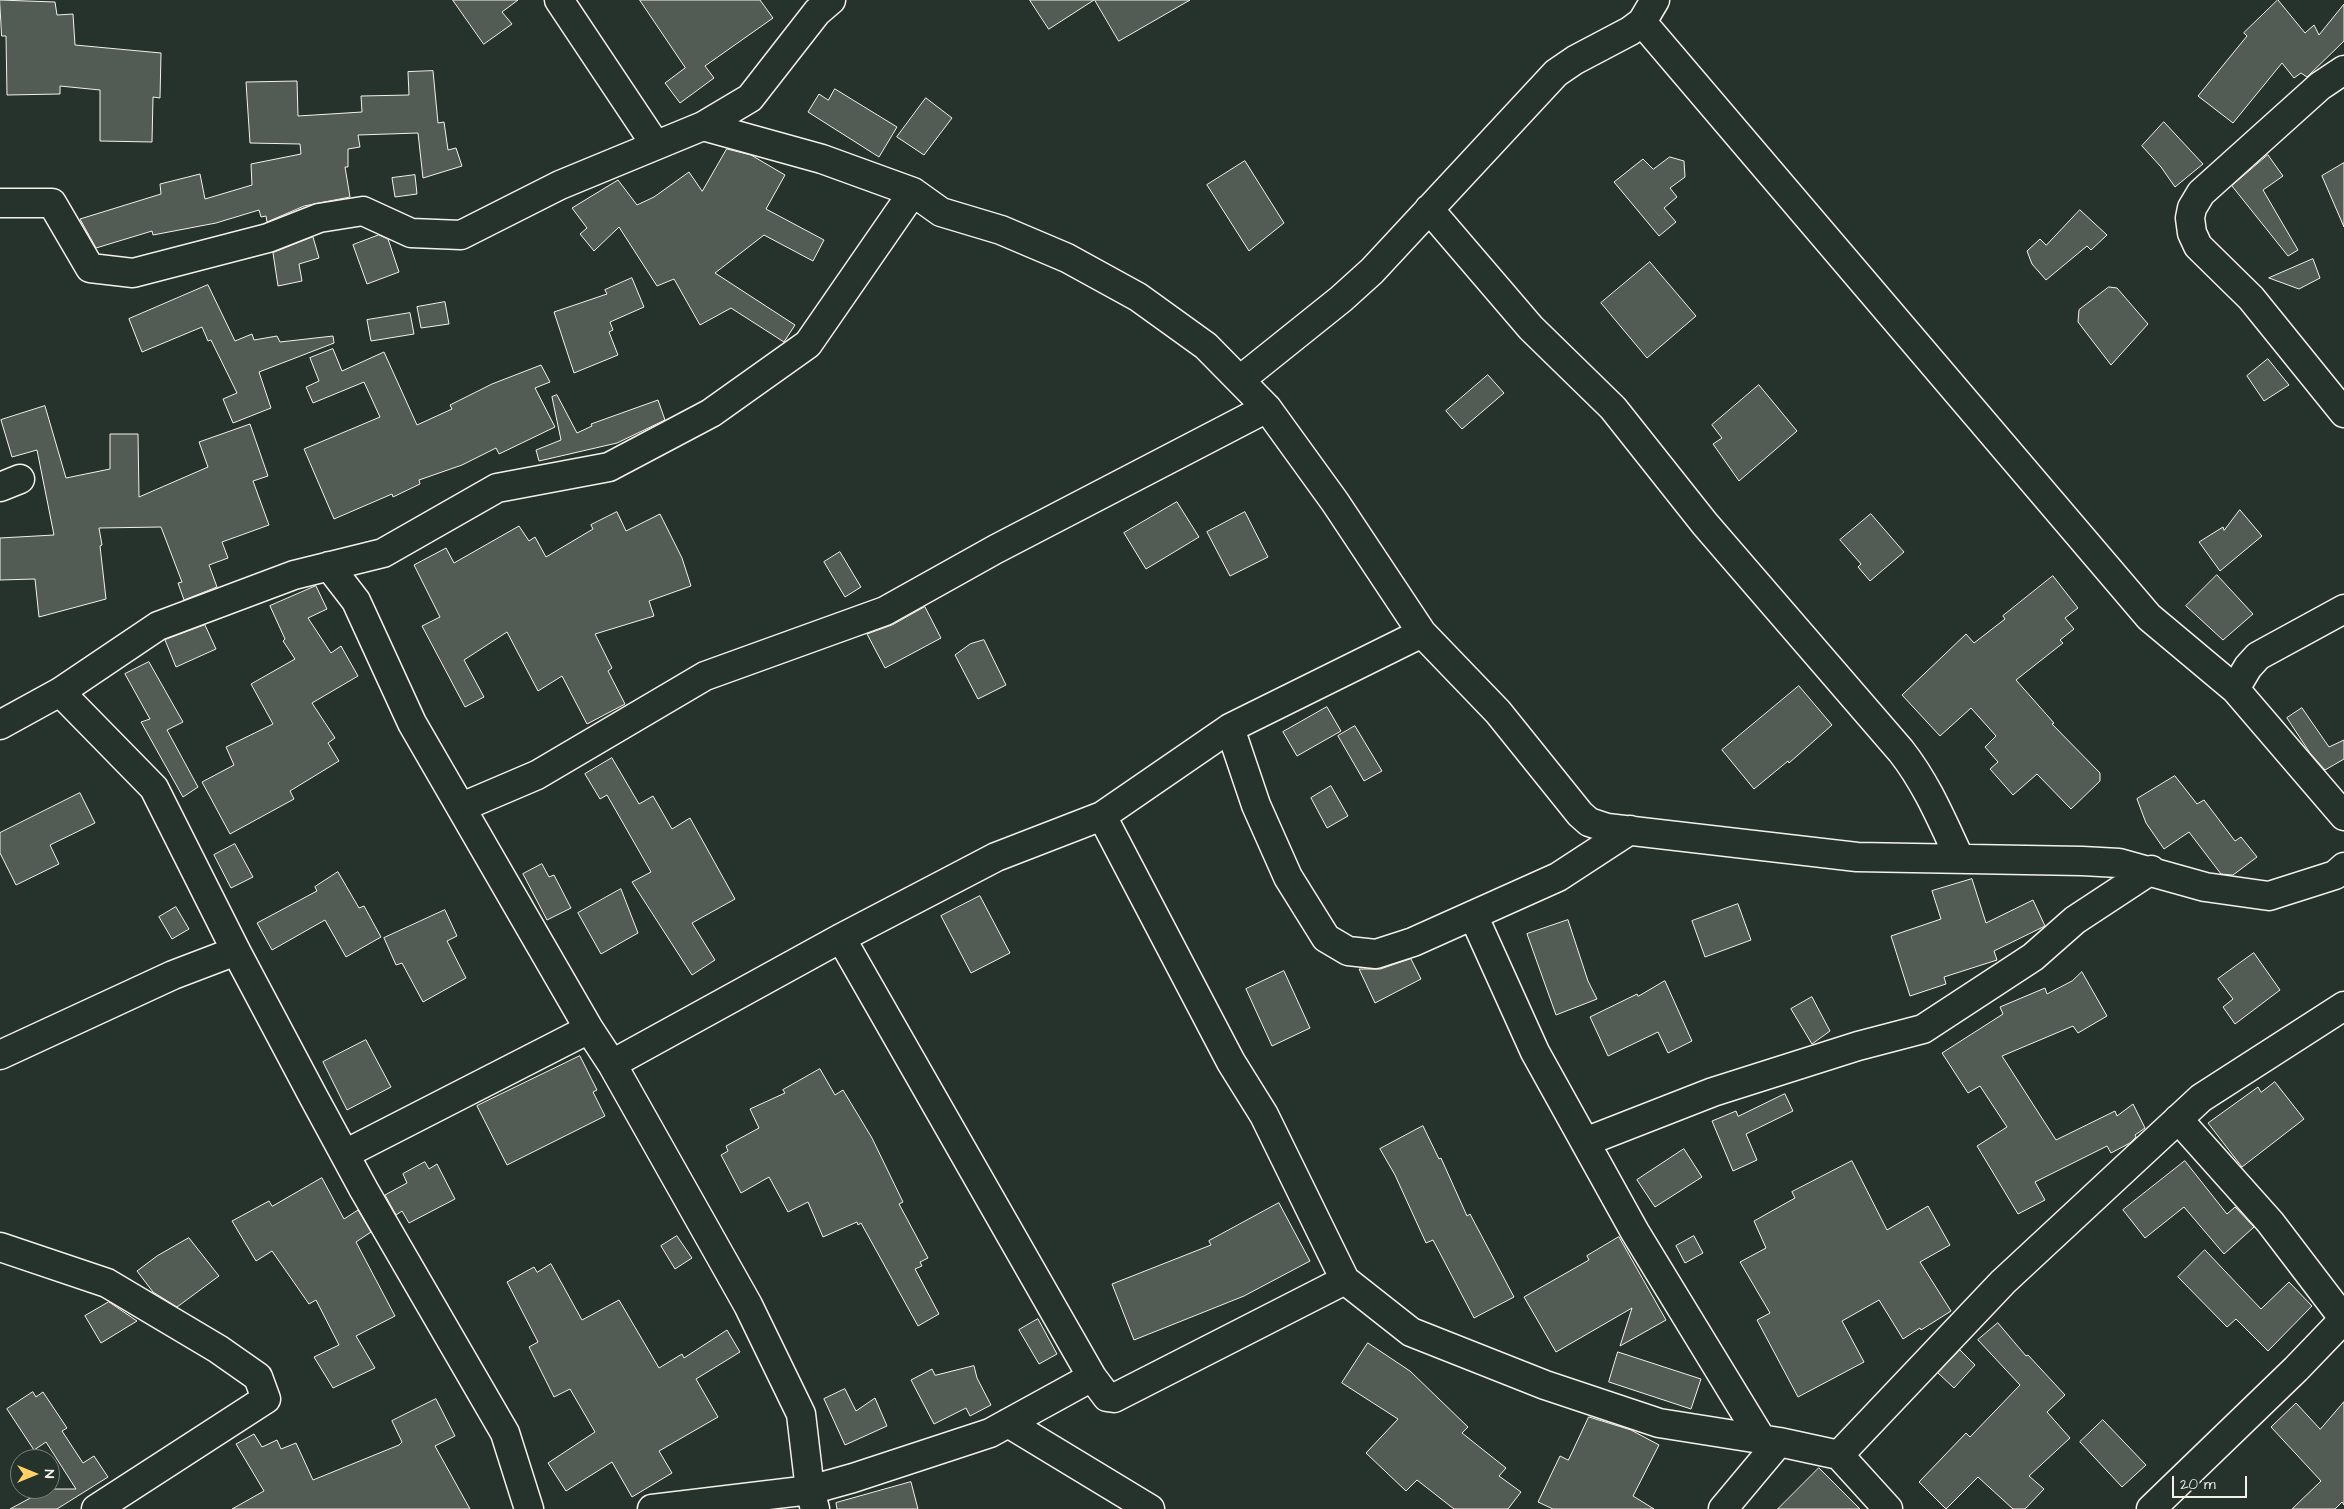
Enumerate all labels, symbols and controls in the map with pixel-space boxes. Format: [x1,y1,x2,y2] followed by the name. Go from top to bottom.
[10,1449,60,1499] north arrow
[2174,1466,2249,1498] scale bar
[39,1470,59,1478] text: N
[2180,1474,2216,1495] text: 20 m

